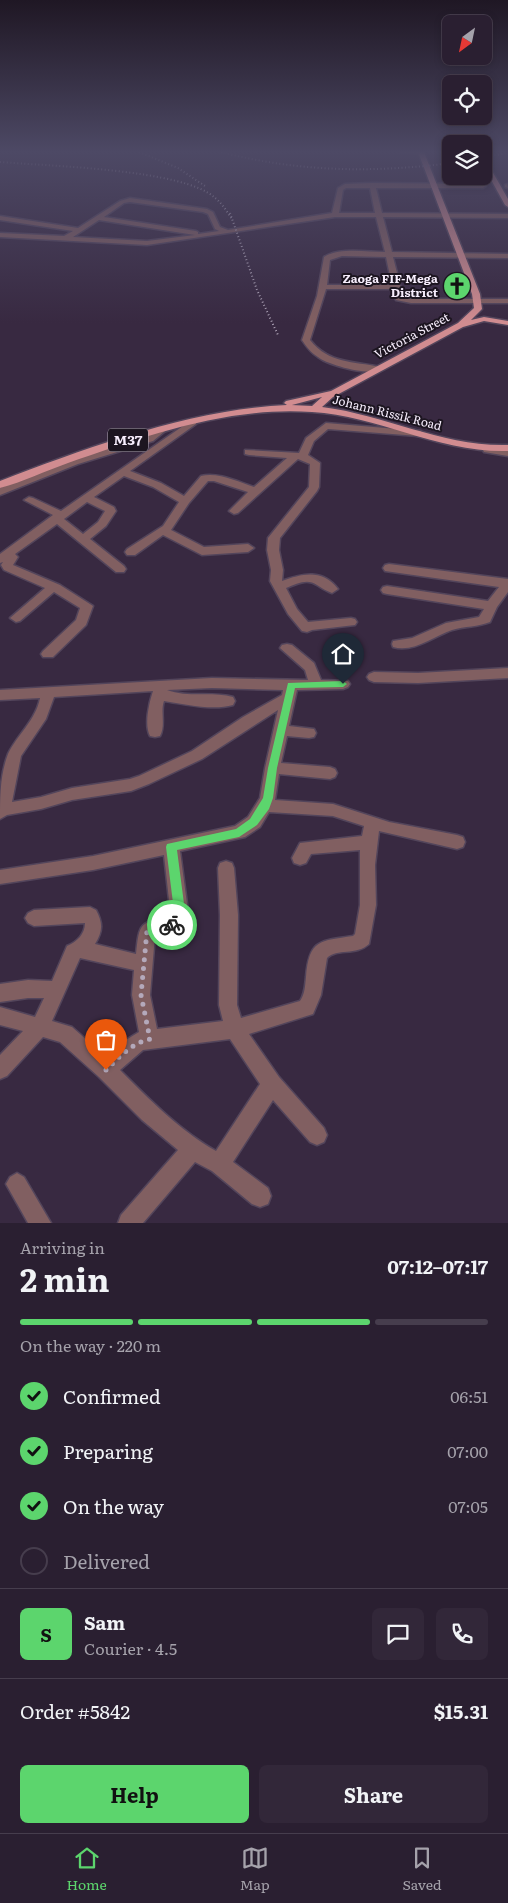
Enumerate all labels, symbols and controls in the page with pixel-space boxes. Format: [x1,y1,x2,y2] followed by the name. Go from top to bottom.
[442,15,492,65] north arrow
[442,15,492,185] map controls
[442,75,492,125] button: locate
[442,135,492,185] button: layers
[342,269,439,301] place label: Zaoga FIF-Mega District
[442,271,472,301] church icon: Zaoga FIF-Mega District
[371,308,453,363] street label: Victoria Street
[331,390,444,434] street label: Johann Rissik Road
[108,428,148,452] road number: M37
[322,633,364,684] pin
[329,640,357,668] icon: home
[147,900,197,950] courier
[158,911,186,939] icon: bike
[85,1019,127,1070] pin
[92,1026,120,1054] icon: bag
[20,1235,105,1259] text: Arriving in
[387,1252,488,1280] text: 07:12–07:17
[20,1254,109,1302] text: 2 min
[20,1333,161,1357] text: On the way · 220 m
[20,1382,48,1410] icon: check
[63,1382,161,1410] text: Confirmed
[450,1384,488,1408] text: 06:51
[20,1437,48,1465] icon: check
[63,1437,153,1465] text: Preparing
[447,1439,488,1463] text: 07:00
[20,1492,48,1520] icon: check
[63,1492,164,1520] text: On the way
[448,1494,488,1518] text: 07:05
[63,1547,150,1575] text: Delivered
[84,1608,125,1636] text: Sam
[372,1608,424,1660] button: chat
[436,1608,488,1660] button: phone
[40,1620,52,1648] text: S
[84,1636,177,1660] text: Courier · 4.5
[20,1697,130,1725] text: Order #5842
[434,1697,488,1725] text: $15.31
[20,1765,249,1823] button: Help
[259,1765,488,1823] button: Share
[66,1844,107,1894] tab: Home
[240,1844,270,1894] tab: Map
[403,1844,442,1894] tab: Saved

